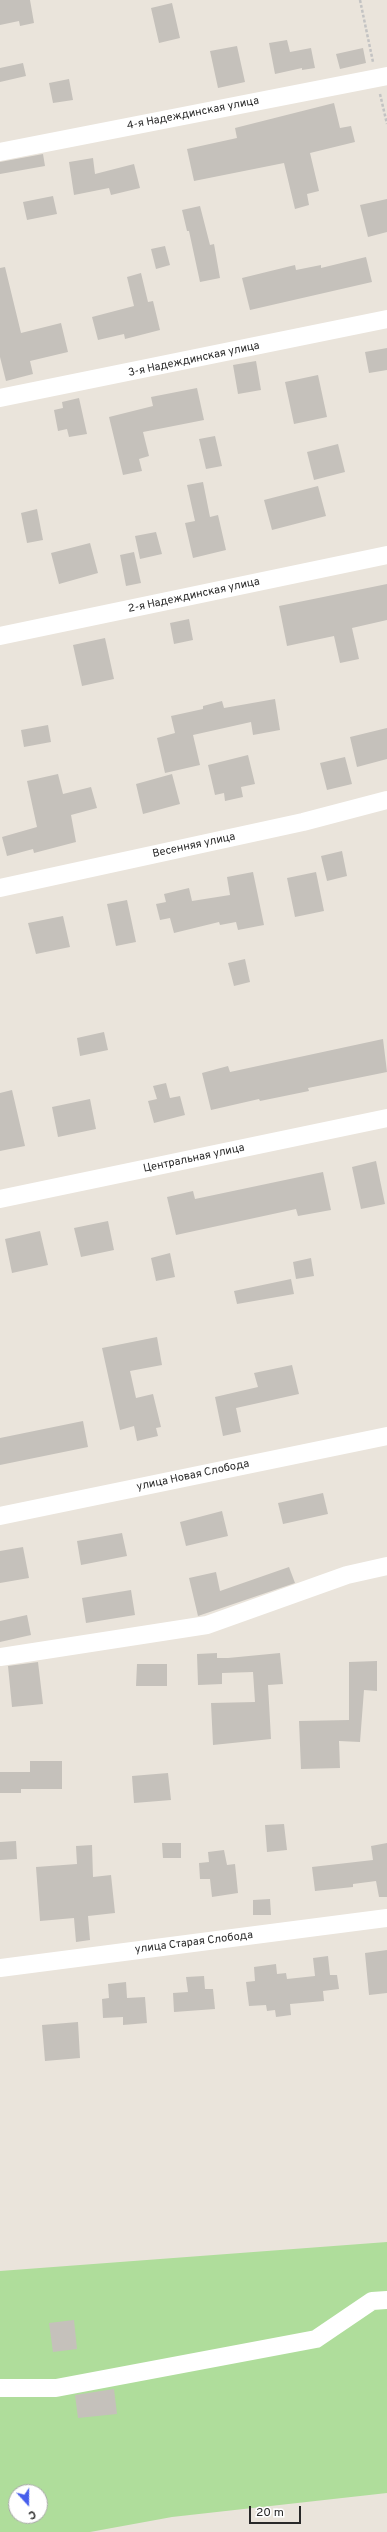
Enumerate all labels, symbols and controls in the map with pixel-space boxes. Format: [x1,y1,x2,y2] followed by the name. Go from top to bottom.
[126,95,260,133] street label: 4-я Надеждинская улица
[127,340,261,380] street label: 3-я Надеждинская улица
[127,576,261,616] street label: 2-я Надеждинская улица
[151,831,237,861] street label: Весенняя улица
[142,1142,246,1176] street label: Центральная улица
[136,1458,250,1494] street label: улица Новая Слобода
[134,1929,254,1957] street label: улица Старая Слобода
[8,2484,48,2524] north arrow
[251,2498,303,2524] scale bar
[256,2505,284,2521] text: 20 m
[26,2506,38,2522] text: С

